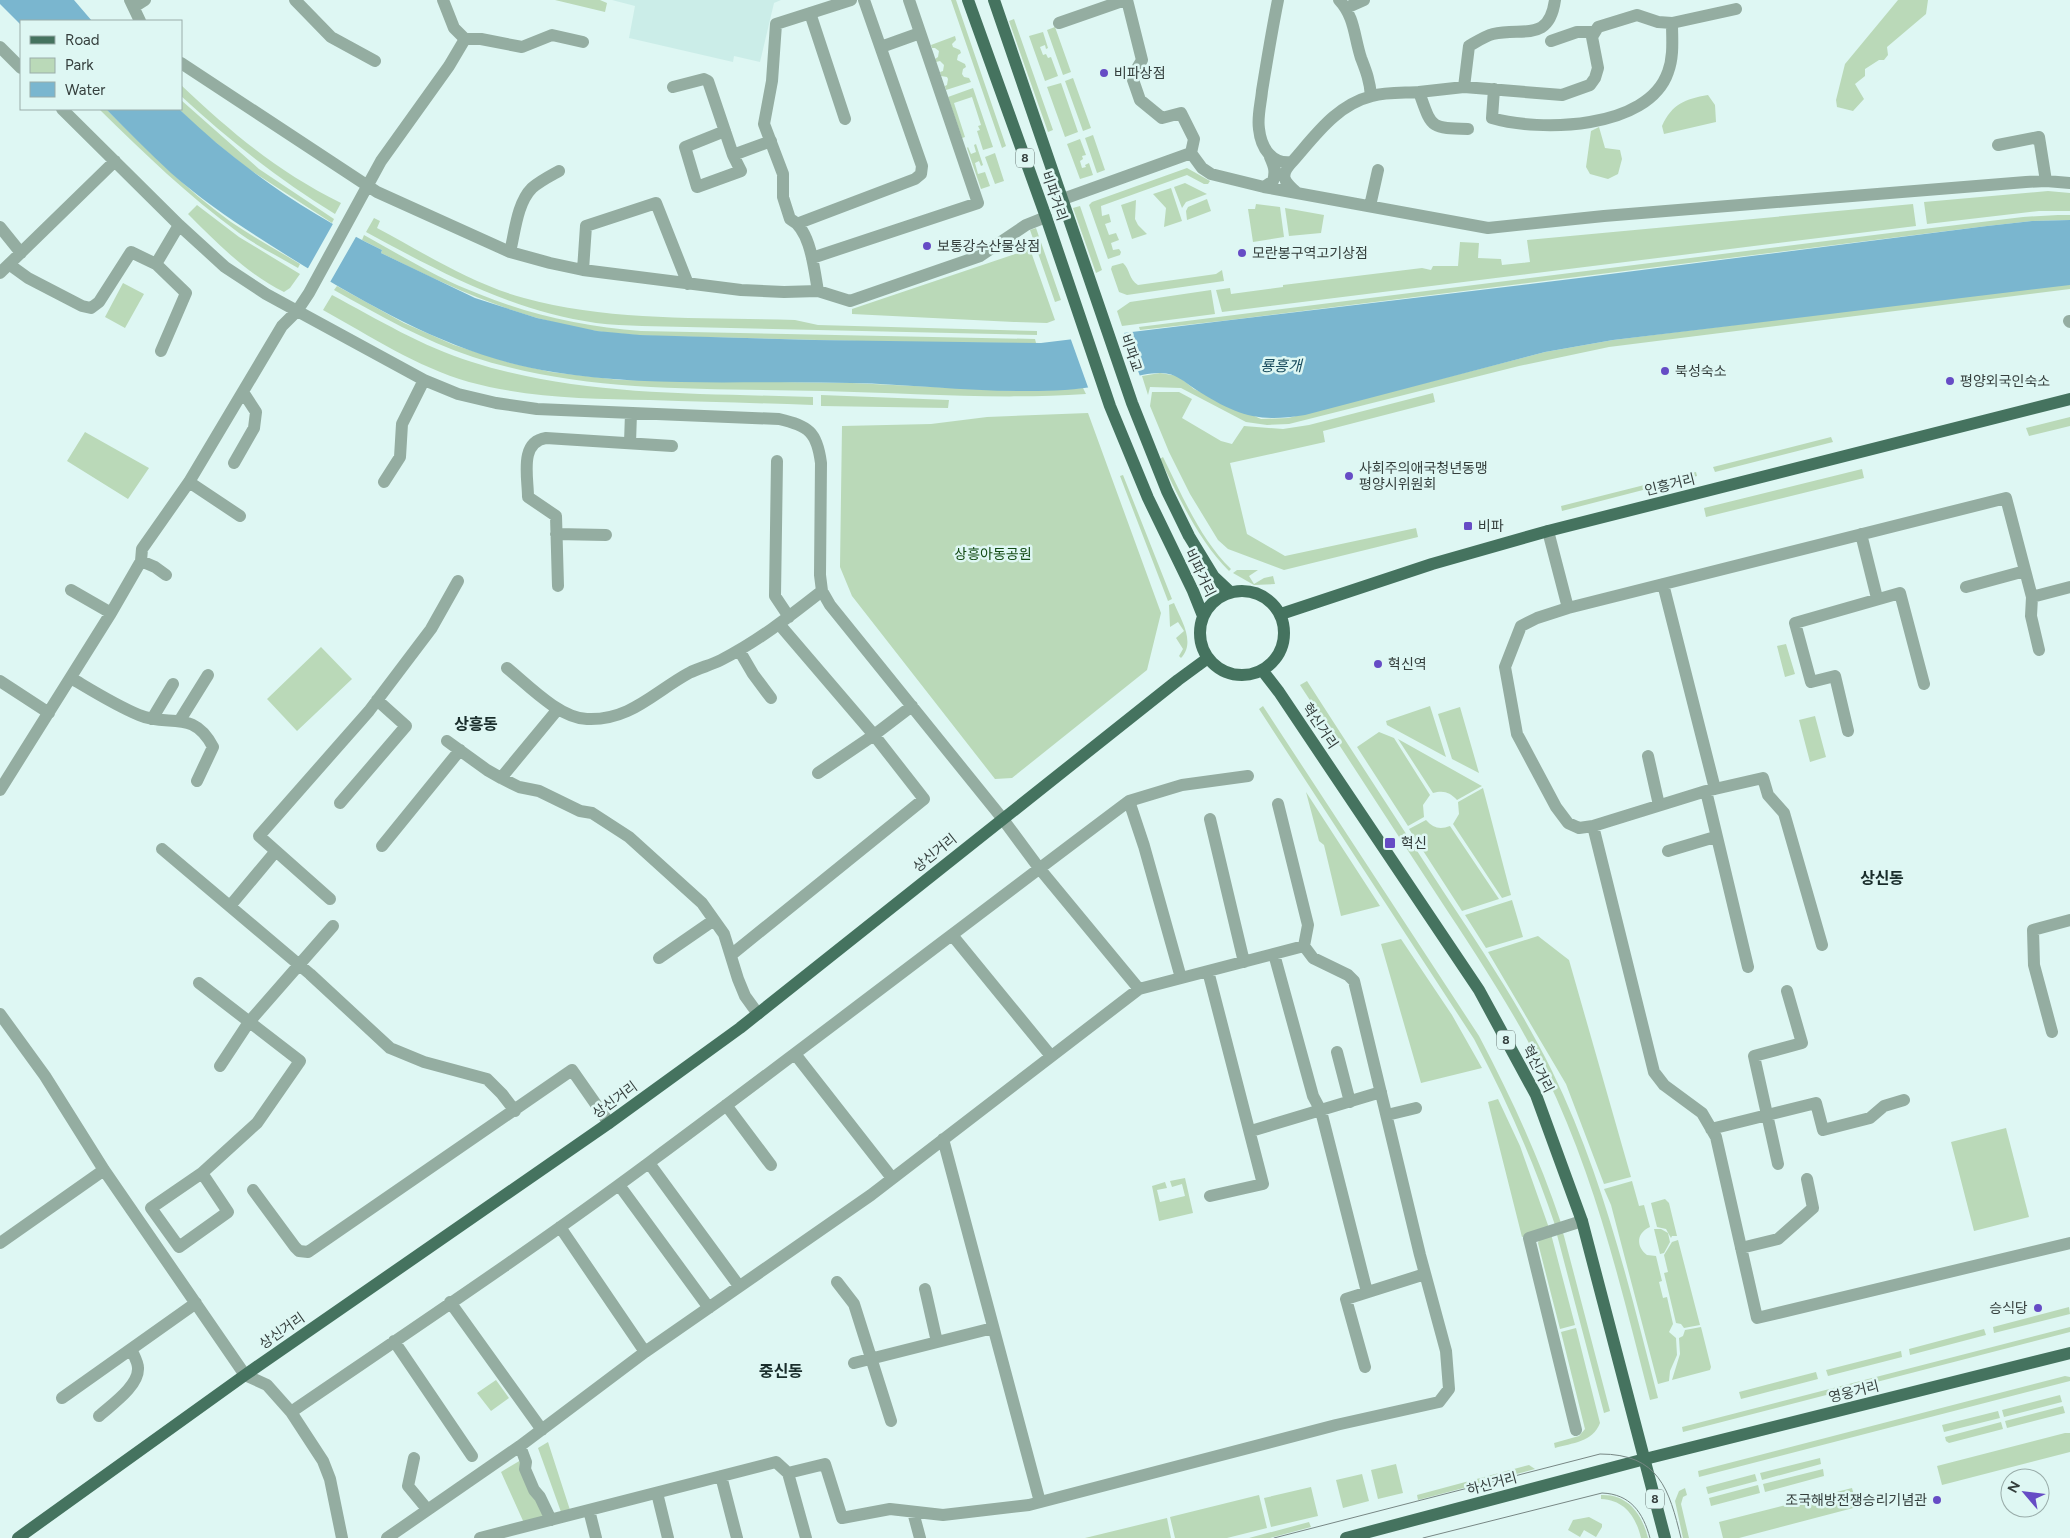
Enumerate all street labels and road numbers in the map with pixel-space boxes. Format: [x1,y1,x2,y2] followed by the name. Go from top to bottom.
[1016,148,1034,168] road number: 8
[1038,169,1070,223] street label: 비파거리
[1117,332,1145,374] street label: 비파교
[1643,471,1697,499] street label: 인흥거리
[1181,546,1219,600] street label: 비파거리
[1299,700,1341,752] street label: 혁신거리
[910,830,960,876] street label: 상신거리
[1497,1030,1515,1050] road number: 8
[1519,1042,1557,1096] street label: 혁신거리
[589,1078,641,1122] street label: 상신거리
[256,1309,308,1353] street label: 상신거리
[1827,1378,1881,1406] street label: 영웅거리
[1465,1469,1519,1499] street label: 하신거리
[1646,1490,1664,1508] road number: 8

